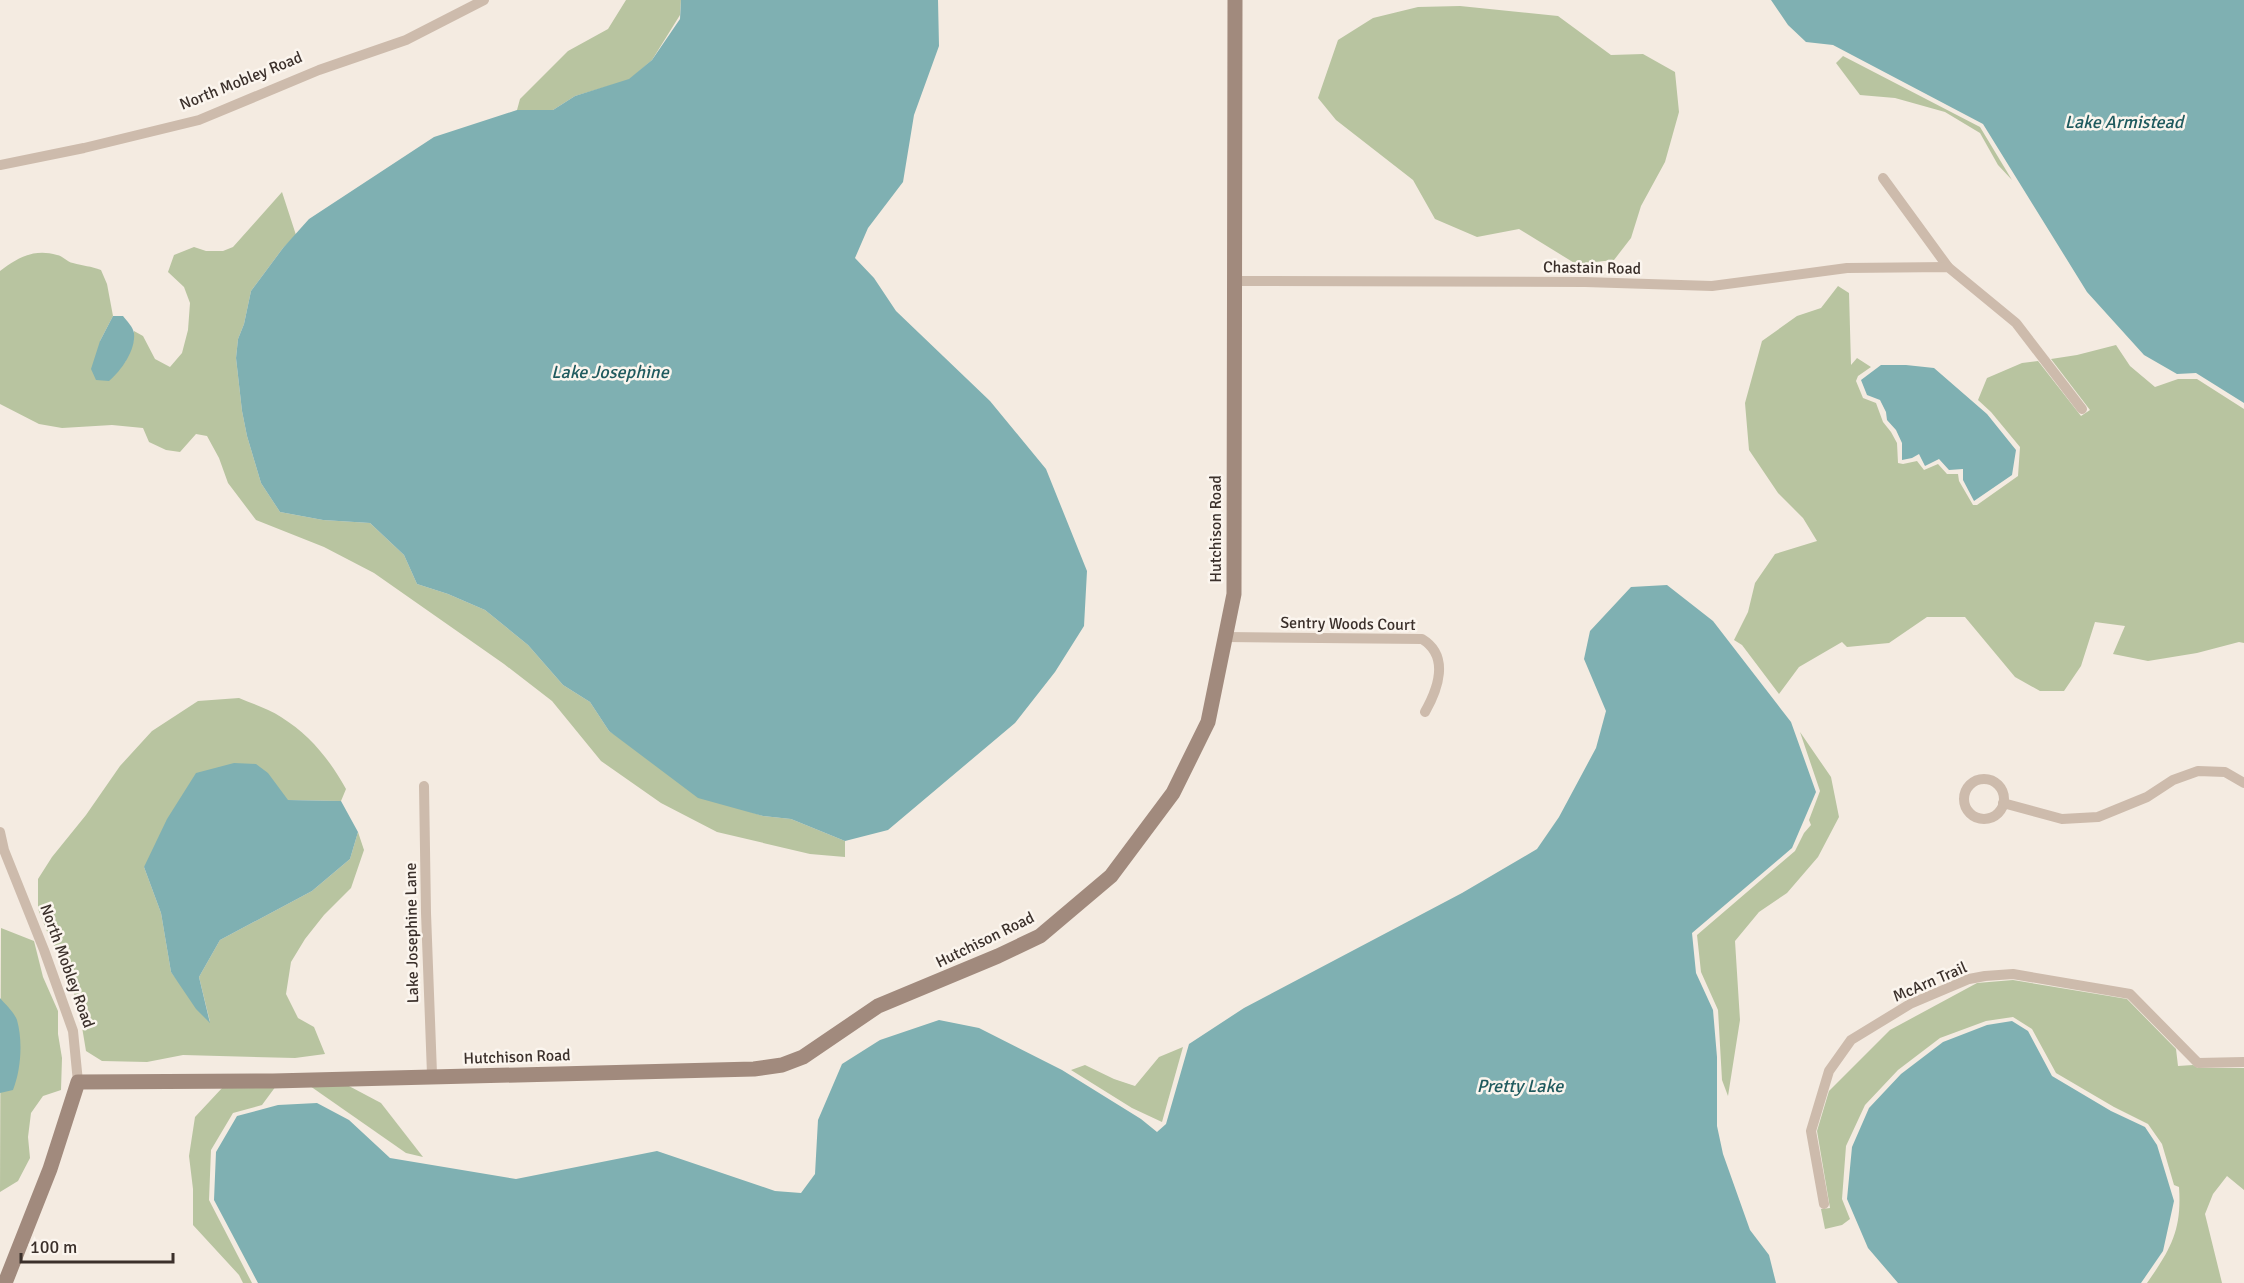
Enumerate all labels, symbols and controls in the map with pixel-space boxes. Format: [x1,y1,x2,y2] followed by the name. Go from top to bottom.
[177,47,305,115] street label: North Mobley Road
[2065,111,2186,133] water label: Lake Armistead
[1543,257,1641,279] street label: Chastain Road
[551,361,670,383] water label: Lake Josephine
[1206,475,1226,583] street label: Hutchison Road
[1280,613,1416,635] street label: Sentry Woods Court
[401,862,423,1004] street label: Lake Josephine Lane
[35,901,99,1031] street label: North Mobley Road
[932,907,1038,973] street label: Hutchison Road
[1890,957,1970,1007] street label: McArn Trail
[463,1045,571,1069] street label: Hutchison Road
[1477,1075,1564,1097] water label: Pretty Lake
[21,1226,172,1264] scale bar
[30,1236,77,1258] text: 100 m

